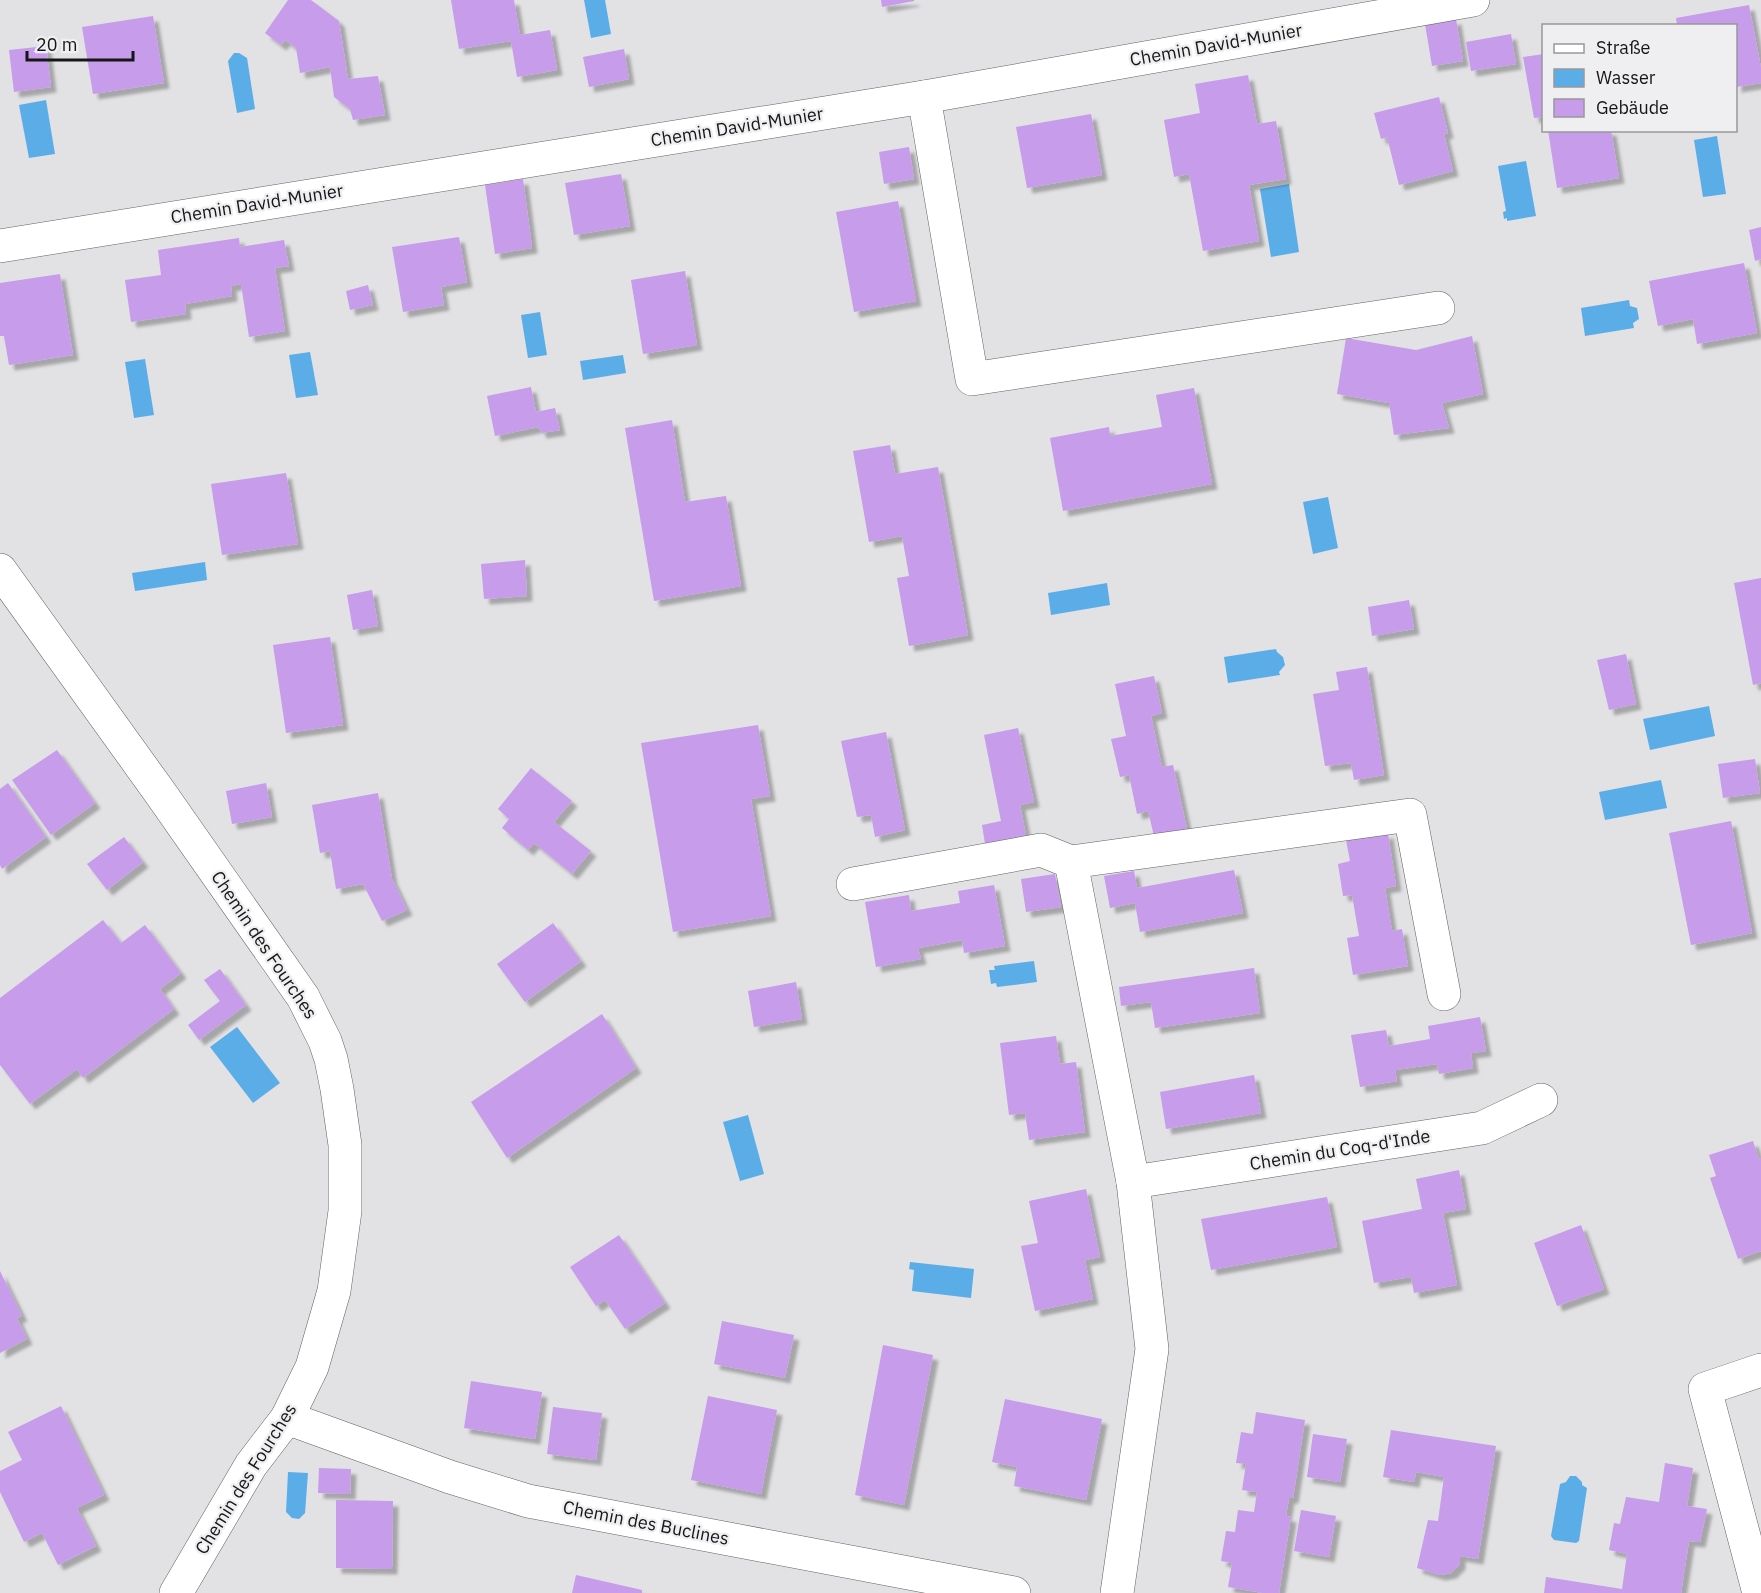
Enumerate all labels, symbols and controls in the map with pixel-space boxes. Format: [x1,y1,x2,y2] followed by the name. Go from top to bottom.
[1128,18,1304,71] street label: Chemin David-Munier
[27,24,134,62] scale bar
[1542,24,1737,132] legend
[36,33,78,56] text: 20 m
[1596,36,1650,59] text: Straße
[1596,66,1656,89] text: Wasser
[1596,96,1669,119] text: Gebäude
[649,101,825,152] street label: Chemin David-Munier
[169,178,345,229] street label: Chemin David-Munier
[206,866,323,1023] street label: Chemin des Fourches
[1248,1124,1432,1175] street label: Chemin du Coq-d'Inde
[190,1399,301,1558] street label: Chemin des Fourches
[561,1495,731,1550] street label: Chemin des Buclines

